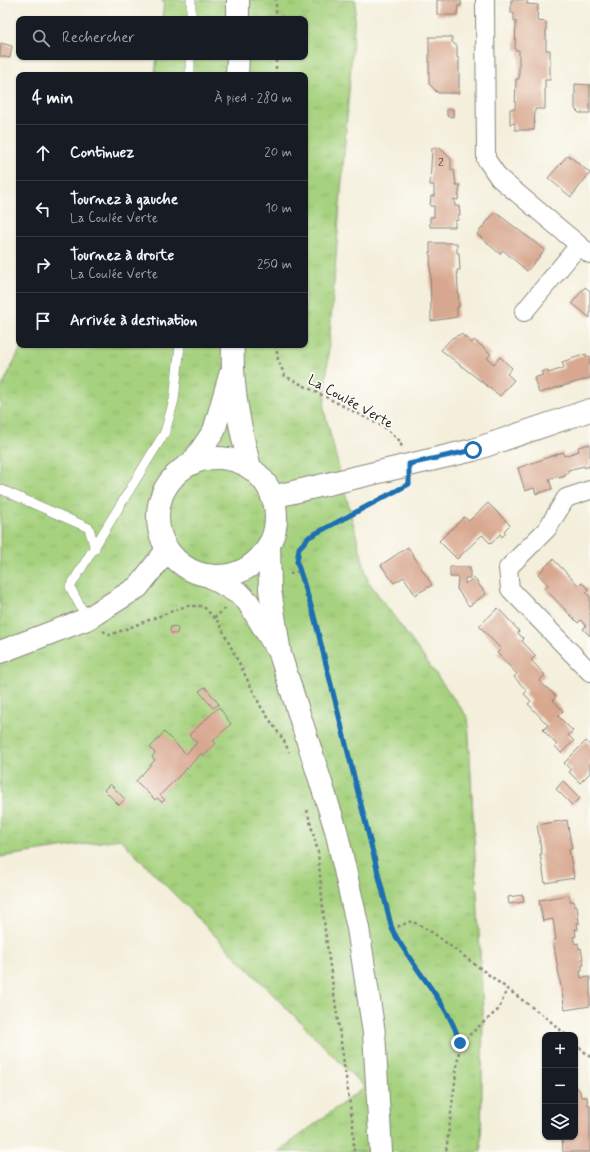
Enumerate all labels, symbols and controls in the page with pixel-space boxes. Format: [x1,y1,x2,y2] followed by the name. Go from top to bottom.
[16,16,308,60] search box
[30,27,52,49] icon: search
[62,28,135,48] text: Rechercher
[32,87,73,109] text: 4 min
[214,90,292,107] text: À pied · 280 m
[32,142,54,164] icon: ahead
[70,143,134,163] text: Continuez
[264,144,292,161] text: 20 m
[438,155,444,171] house number: 2
[70,190,178,210] text: Tournez à gauche
[32,198,54,220] icon: left
[265,200,292,217] text: 10 m
[70,210,158,227] text: La Coulée Verte
[70,246,174,266] text: Tournez à droite
[32,254,54,276] icon: right
[257,256,292,273] text: 250 m
[70,266,158,283] text: La Coulée Verte
[32,310,54,332] icon: arrive
[70,311,197,331] text: Arrivée à destination
[305,371,397,433] street label: La Coulée Verte
[464,441,482,459] route start
[542,1032,578,1140] map controls
[542,1032,578,1068] button: +
[451,1034,469,1052] route end
[542,1068,578,1104] button: −
[542,1104,578,1140] button: layers

